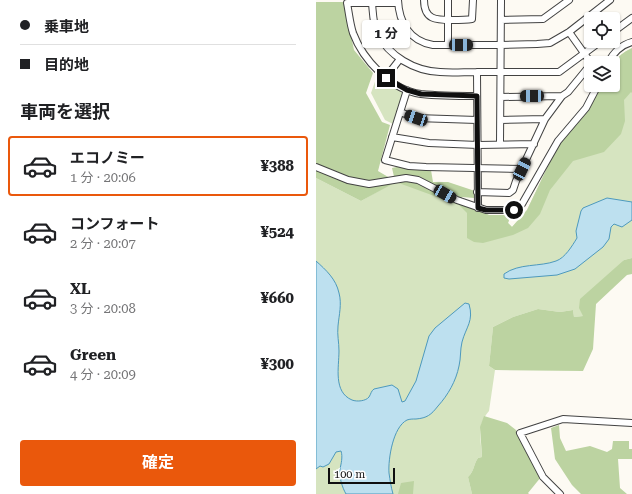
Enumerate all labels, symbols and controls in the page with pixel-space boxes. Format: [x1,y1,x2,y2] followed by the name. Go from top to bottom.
[584,12,620,92] map controls
[584,12,620,48] button: locate
[44,18,89,36] text: 乗車地
[362,20,410,48] callout: 1 分
[374,26,398,41] text: 1 分
[449,39,473,51] car
[44,56,89,74] text: 目的地
[584,56,620,92] button: layers
[377,69,395,87] route end
[520,90,544,102] car
[20,101,110,122] text: 車両を選択
[403,108,429,128] car
[22,148,58,184] icon: car
[70,149,145,167] text: エコノミー
[511,156,533,182] car
[260,157,294,175] text: ¥388
[70,170,136,185] text: 1 分 · 20:06
[432,183,458,205] car
[505,201,523,219] route start
[22,214,58,250] icon: car
[70,215,160,233] text: コンフォート
[260,223,294,241] text: ¥524
[70,236,136,251] text: 2 分 · 20:07
[22,280,58,316] icon: car
[70,280,91,298] text: XL
[260,289,294,307] text: ¥660
[70,301,136,316] text: 3 分 · 20:08
[22,346,58,382] icon: car
[70,346,116,364] text: Green
[260,355,294,373] text: ¥300
[70,367,136,382] text: 4 分 · 20:09
[20,440,296,486] button: 確定
[328,466,395,485] scale bar
[334,468,365,481] text: 100 m

